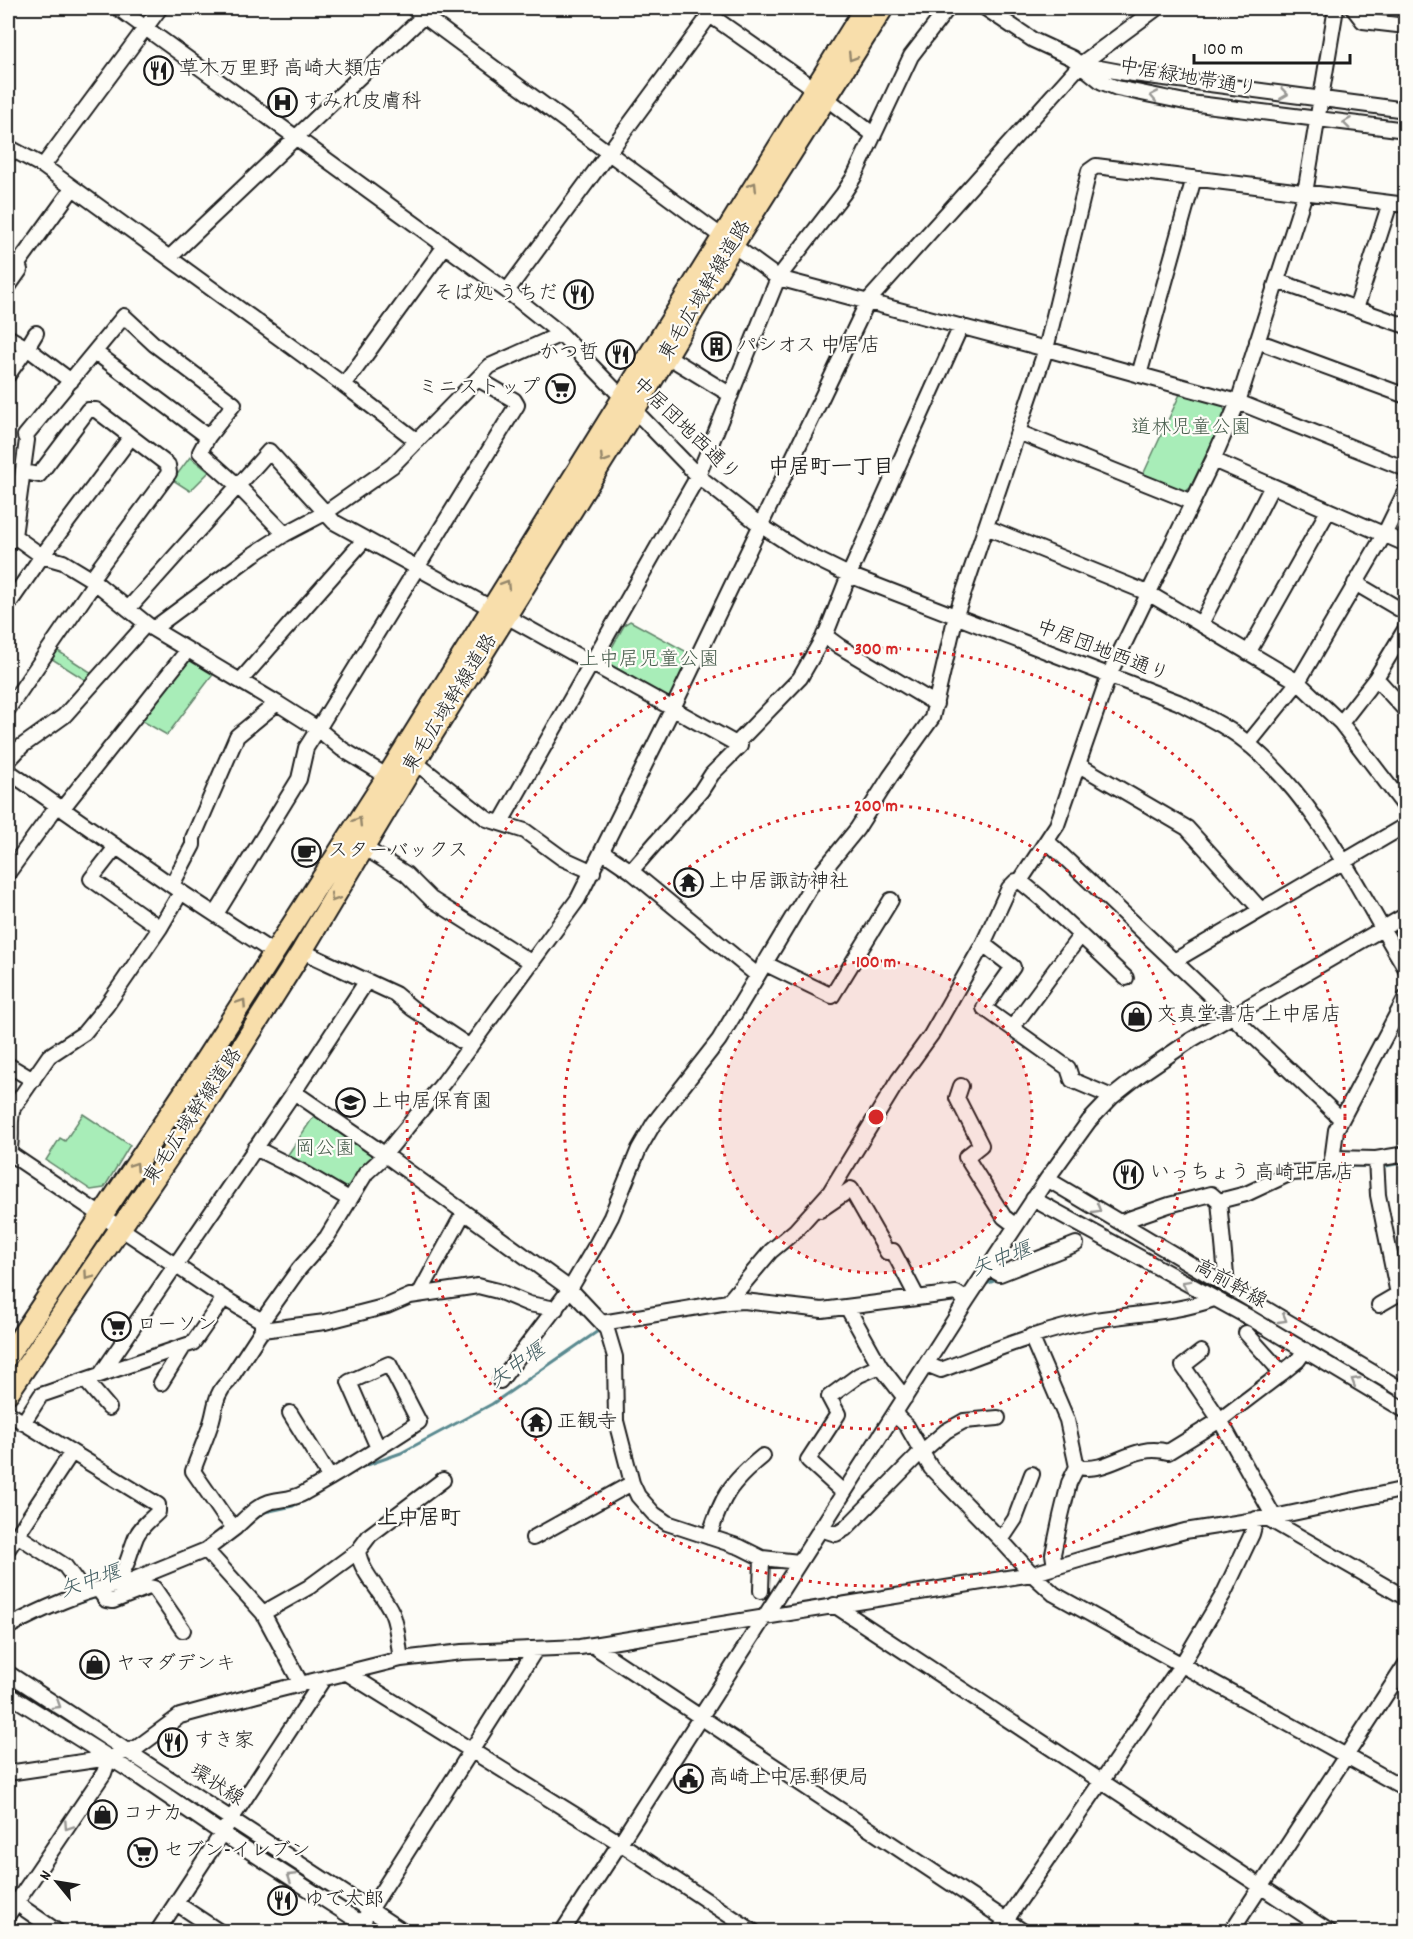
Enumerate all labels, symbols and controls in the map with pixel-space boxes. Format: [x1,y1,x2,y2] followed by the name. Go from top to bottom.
[1194,27,1350,65] scale bar
[1203,38,1243,63] text: 100 m
[848,50,859,61] one-way arrow
[1117,53,1259,105] street label: 中居緑地帯通り
[142,54,174,86] restaurant icon: 草木万里野 高崎大類店
[179,56,384,84] place label: 草木万里野 高崎大類店
[266,87,298,119] hospital icon: すみれ皮膚科
[1280,88,1289,100] one-way arrow
[303,89,421,117] place label: すみれ皮膚科
[1150,90,1160,103] one-way arrow
[1343,117,1352,130] one-way arrow
[746,182,758,192] one-way arrow
[653,215,759,367] street label: 東毛広域幹線道路
[563,279,595,311] restaurant icon: そば処 うちだ
[433,281,558,309] place label: そば処 うちだ
[700,331,732,363] building icon: パシオス 中居店
[737,333,880,361] place label: パシオス 中居店
[604,338,636,370] restaurant icon: かつ哲
[539,340,599,368] place label: かつ哲
[625,371,745,489] street label: 中居団地西通り
[545,373,577,405] supermarket icon: ミニストップ
[418,375,540,403] place label: ミニストップ
[1131,415,1251,443] park label: 道林児童公園
[600,452,611,463] one-way arrow
[768,454,894,484] district label: 中居町一丁目
[498,580,510,590] one-way arrow
[1032,614,1172,690] street label: 中居団地西通り
[397,629,505,779] street label: 東毛広域幹線道路
[854,638,898,663] text: 300 m
[579,647,719,675] park label: 上中居児童公園
[854,795,898,820] text: 200 m
[351,817,363,827] one-way arrow
[291,836,323,868] cafe icon: スターバックス
[328,838,468,866] place label: スターバックス
[672,867,704,899] temple icon: 上中居諏訪神社
[709,869,849,897] place label: 上中居諏訪神社
[330,892,342,902] one-way arrow
[856,951,896,976] text: 100 m
[235,999,247,1009] one-way arrow
[1120,1000,1152,1032] shop icon: 文真堂書店 上中居店
[1157,1002,1342,1030] place label: 文真堂書店 上中居店
[138,1043,250,1191] street label: 東毛広域幹線道路
[335,1087,367,1119] school or university icon: 上中居保育園
[372,1089,492,1117] place label: 上中居保育園
[866,1107,886,1127] centre of rings
[295,1136,355,1164] park label: 岡公園
[1113,1158,1145,1190] restaurant icon: いっちょう 高崎中居店
[1150,1160,1355,1188] place label: いっちょう 高崎中居店
[128,1162,139,1173] one-way arrow
[1091,1202,1101,1213] one-way arrow
[967,1235,1039,1286] water label: 矢中堰
[1188,1253,1272,1317] street label: 高前幹線
[84,1269,95,1280] one-way arrow
[1182,1280,1193,1291] one-way arrow
[100,1310,132,1342] supermarket icon: ローソン
[137,1312,217,1340] place label: ローソン
[1277,1312,1287,1323] one-way arrow
[484,1335,554,1397] water label: 矢中堰
[1351,1376,1361,1388] one-way arrow
[520,1407,552,1439] temple icon: 正観寺
[557,1409,617,1437] place label: 正観寺
[377,1505,461,1535] district label: 上中居町
[56,1558,128,1607] water label: 矢中堰
[79,1649,111,1681] shop icon: ヤマダデンキ
[116,1651,236,1679] place label: ヤマダデンキ
[51,1697,61,1709] one-way arrow
[157,1726,189,1758] restaurant icon: すき家
[194,1728,254,1756] place label: すき家
[183,1758,249,1814] street label: 環状線
[672,1763,704,1795] public building icon: 高崎上中居郵便局
[709,1765,869,1793] place label: 高崎上中居郵便局
[86,1799,118,1831] shop icon: コナカ
[123,1801,183,1829] place label: コナカ
[64,1819,75,1830] one-way arrow
[127,1836,159,1868] supermarket icon: セブン-イレブン
[164,1838,311,1866] place label: セブン-イレブン
[27,1852,87,1912] north arrow
[34,1866,58,1885] text: N
[287,1873,297,1885] one-way arrow
[267,1885,299,1917] restaurant icon: ゆで太郎
[304,1887,384,1915] place label: ゆで太郎

